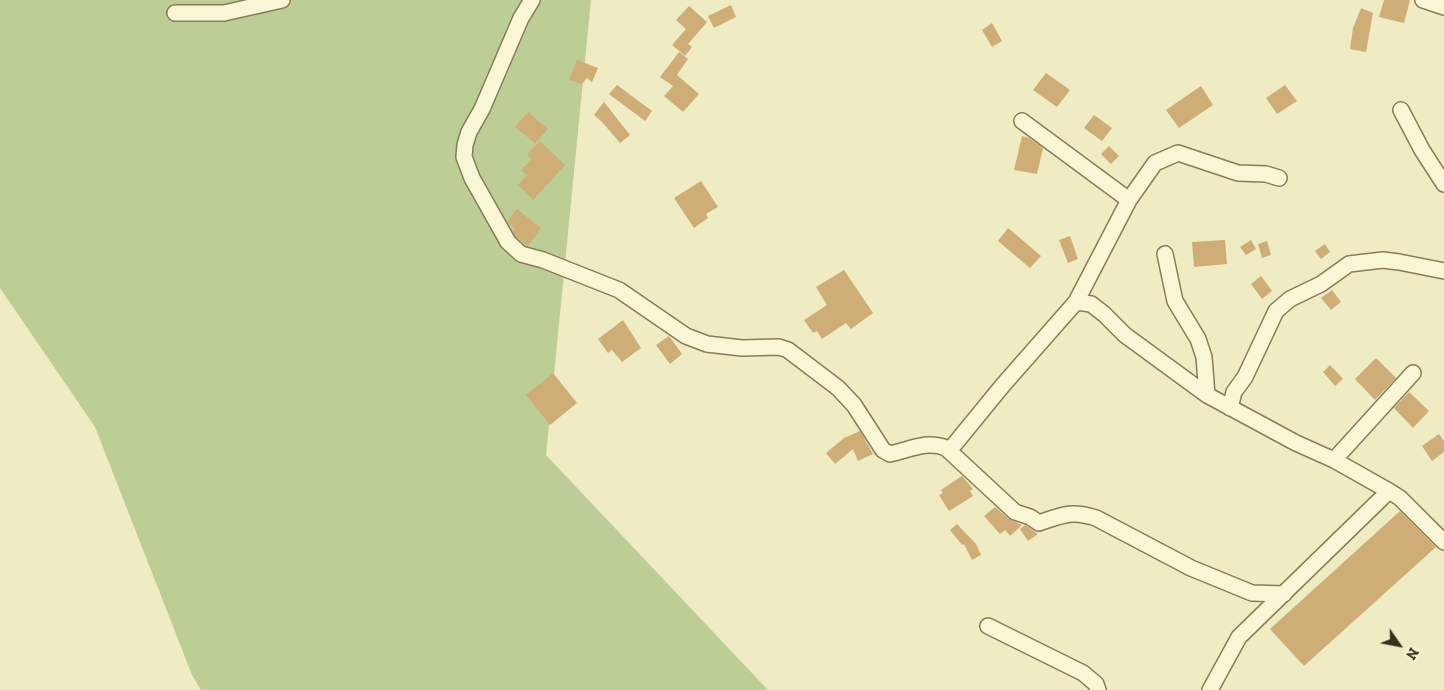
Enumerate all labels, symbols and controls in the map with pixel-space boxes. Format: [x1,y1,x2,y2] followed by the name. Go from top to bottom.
[1374,620,1424,670] north arrow
[1402,644,1422,663] text: N

